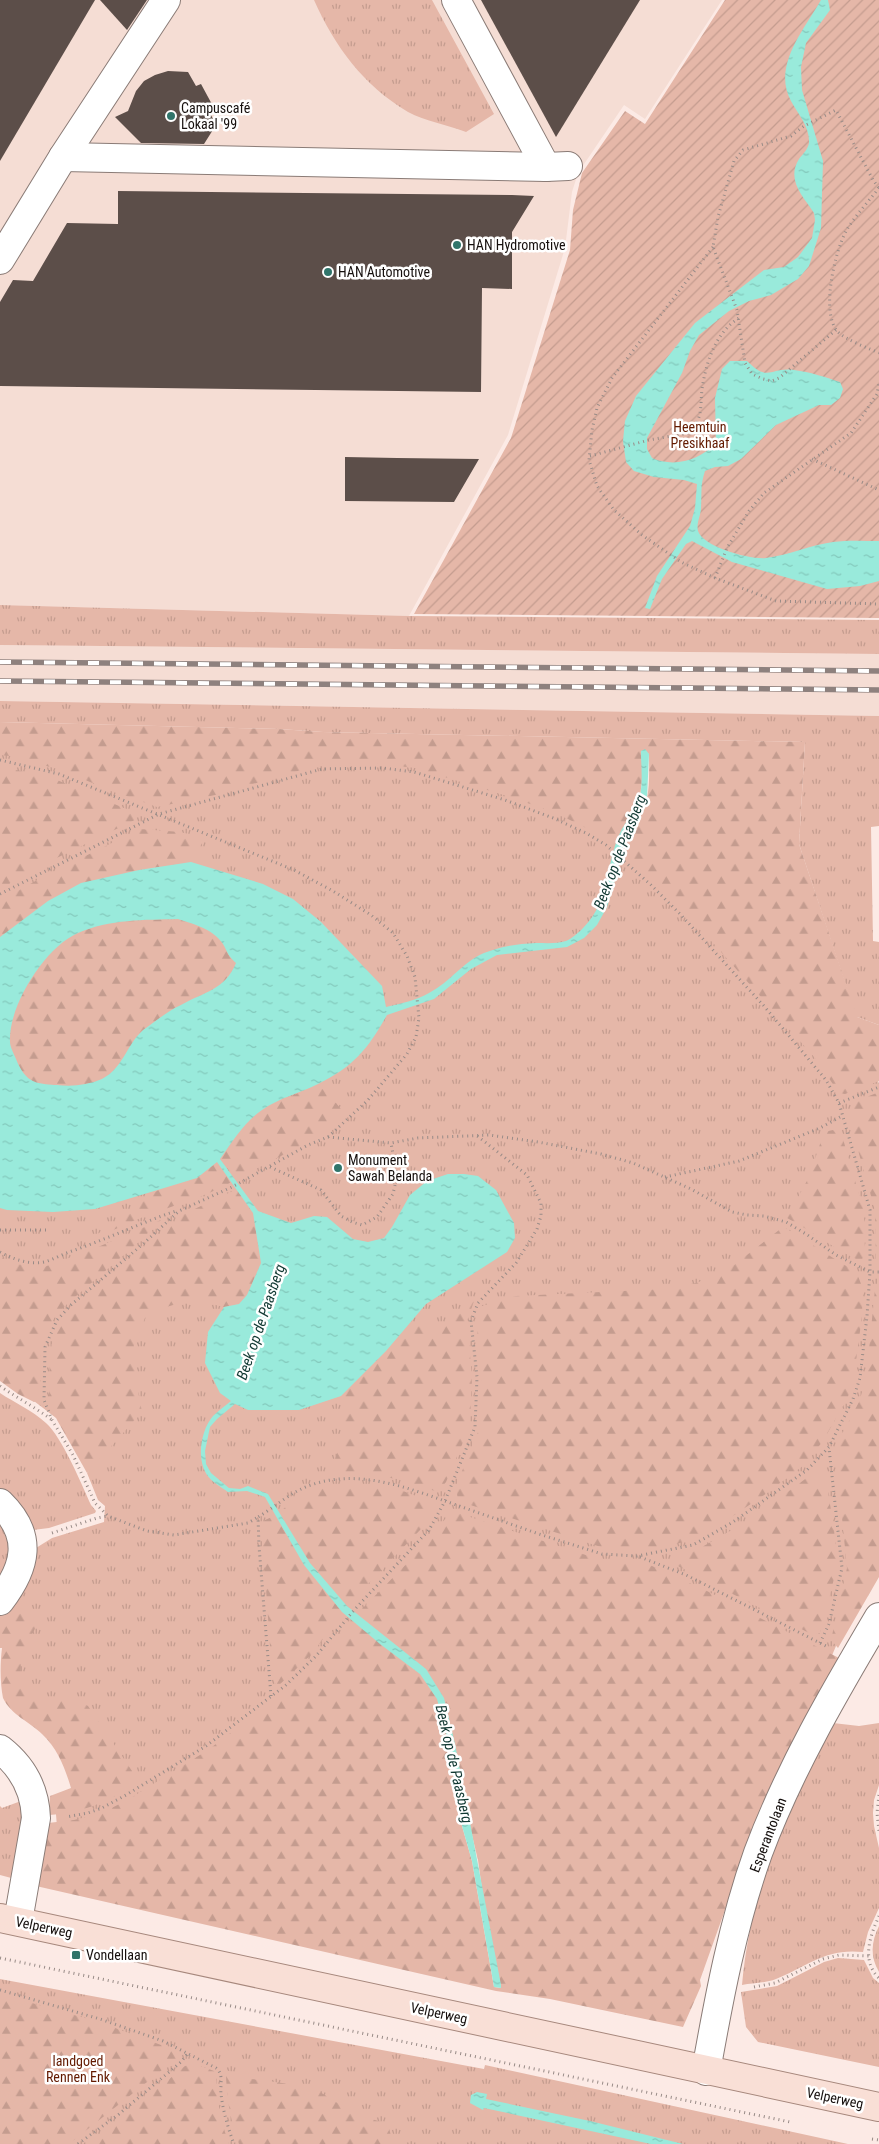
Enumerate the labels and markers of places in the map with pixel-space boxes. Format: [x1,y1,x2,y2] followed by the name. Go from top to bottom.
[181,100,251,132] place label: Campuscafé Lokaal '99
[165,110,177,122] marker: Campuscafé Lokaal '99
[467,237,566,253] place label: HAN Hydromotive
[451,239,463,251] marker: HAN Hydromotive
[338,264,430,280] place label: HAN Automotive
[322,266,334,278] marker: HAN Automotive
[348,1152,432,1184] place label: Monument Sawah Belanda
[332,1162,344,1174] marker: Monument Sawah Belanda
[86,1947,147,1963] place label: Vondellaan
[70,1949,82,1961] marker: Vondellaan

